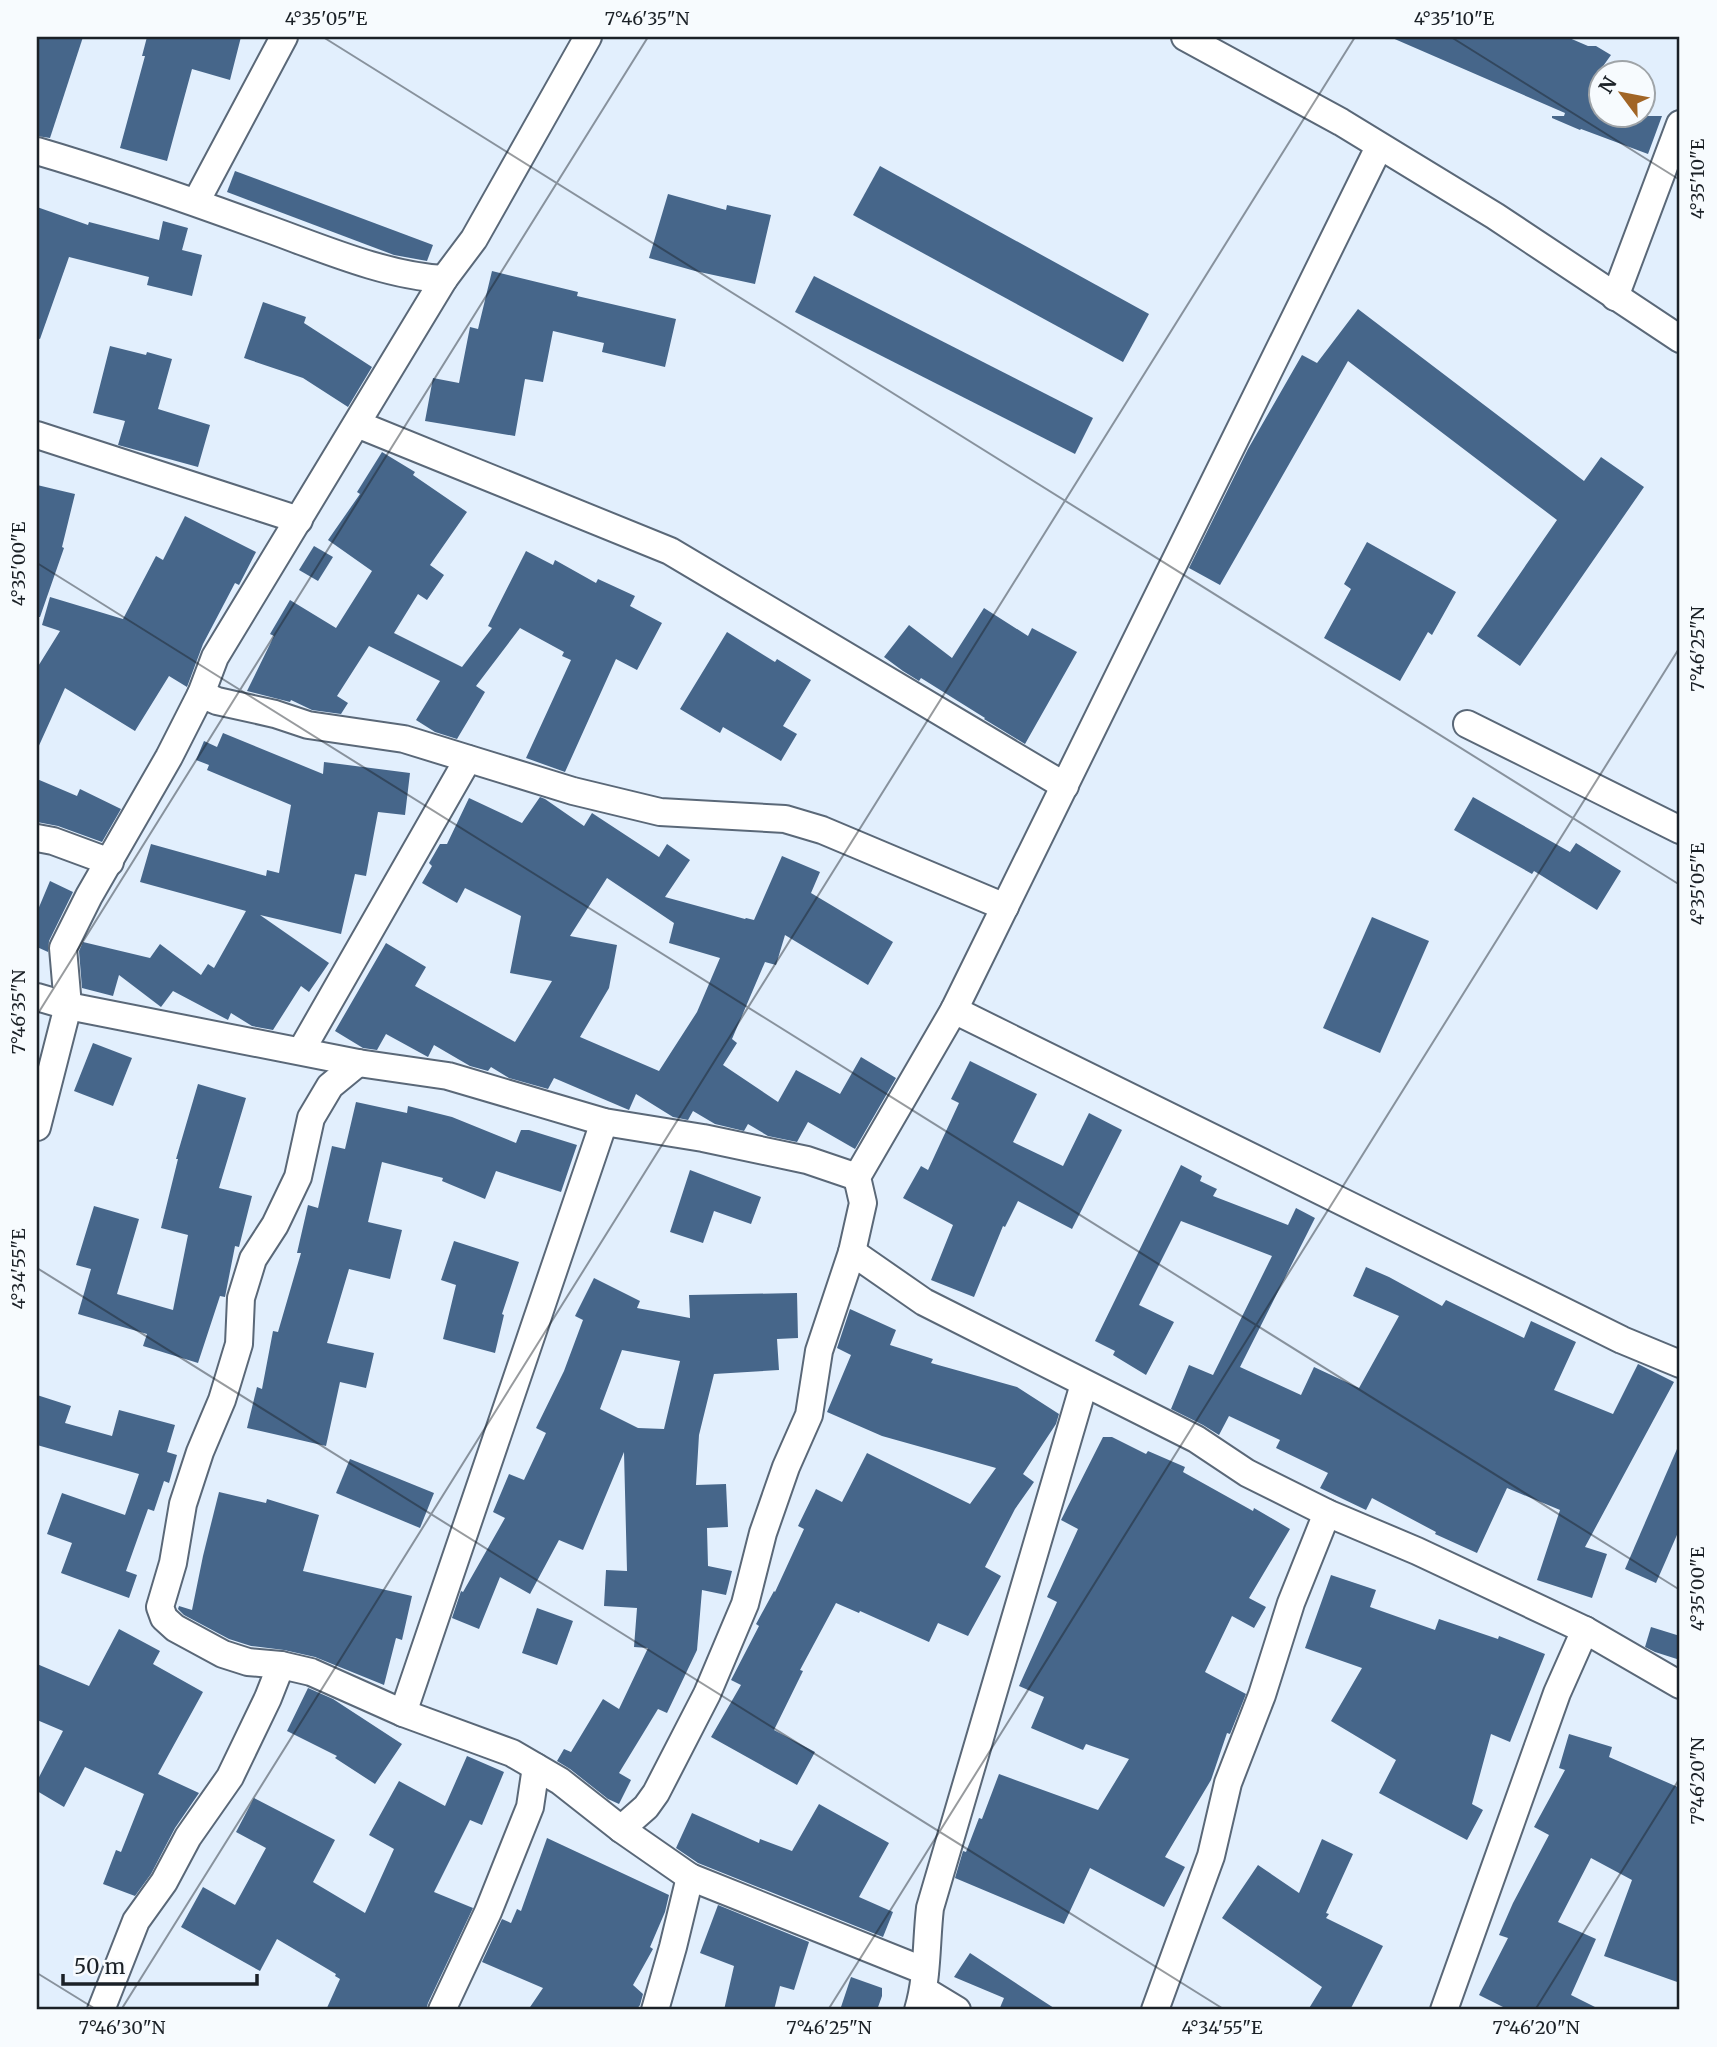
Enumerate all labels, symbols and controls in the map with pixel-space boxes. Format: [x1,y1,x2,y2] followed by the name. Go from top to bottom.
[285,7,368,30] text: 4°35'05"E
[605,7,689,30] text: 7°46'35"N
[1414,7,1495,30] text: 4°35'10"E
[1588,60,1658,130] north arrow
[1593,72,1622,98] text: N
[1686,138,1709,219] text: 4°35'10"E
[7,521,30,606] text: 4°35'00"E
[1686,606,1709,692] text: 7°46'25"N
[1686,842,1709,925] text: 4°35'05"E
[7,970,30,1054] text: 7°46'35"N
[7,1228,30,1309] text: 4°34'55"E
[1686,1546,1709,1631] text: 4°35'00"E
[1686,1737,1709,1825] text: 7°46'20"N
[63,1942,257,1986] scale bar
[74,1953,125,1980] text: 50 m
[79,2016,166,2039] text: 7°46'30"N
[786,2016,872,2039] text: 7°46'25"N
[1182,2016,1263,2039] text: 4°34'55"E
[1492,2016,1580,2039] text: 7°46'20"N

